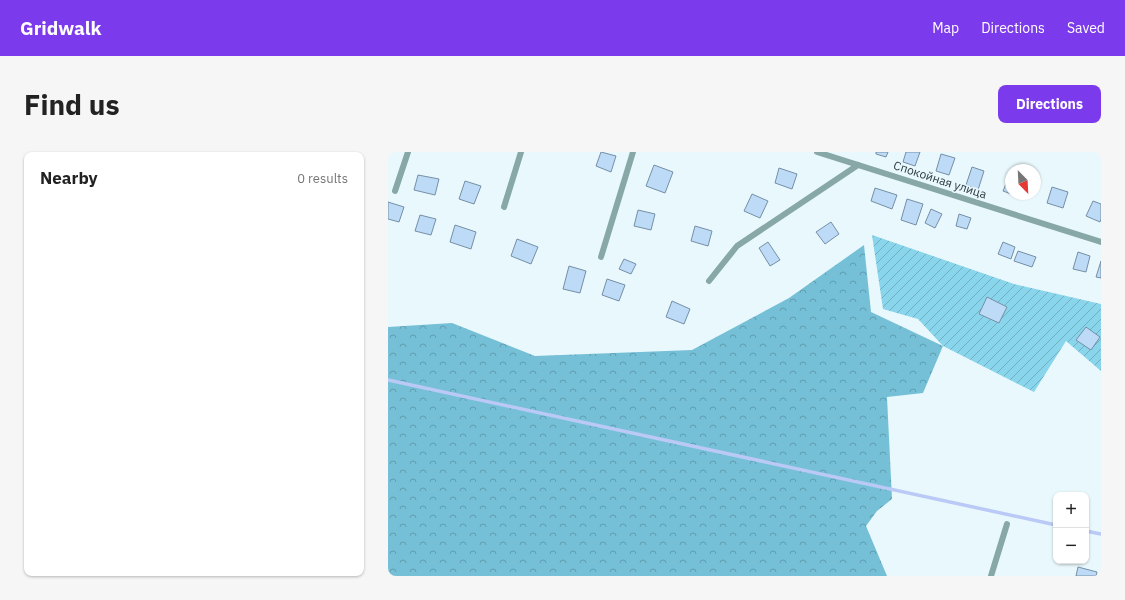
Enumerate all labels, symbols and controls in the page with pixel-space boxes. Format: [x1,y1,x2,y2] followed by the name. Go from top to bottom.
[20,16,102,40] text: Gridwalk
[932,19,959,37] text: Map
[981,19,1045,37] text: Directions
[1067,19,1105,37] text: Saved
[998,85,1101,123] button: Directions
[24,86,120,123] text: Find us
[892,157,989,202] street label: Спокойная улица
[1005,164,1041,200] north arrow
[40,167,98,189] text: Nearby
[297,170,348,187] text: 0 results
[1053,492,1089,564] map controls
[1053,492,1089,528] button: +
[1053,528,1089,564] button: −

